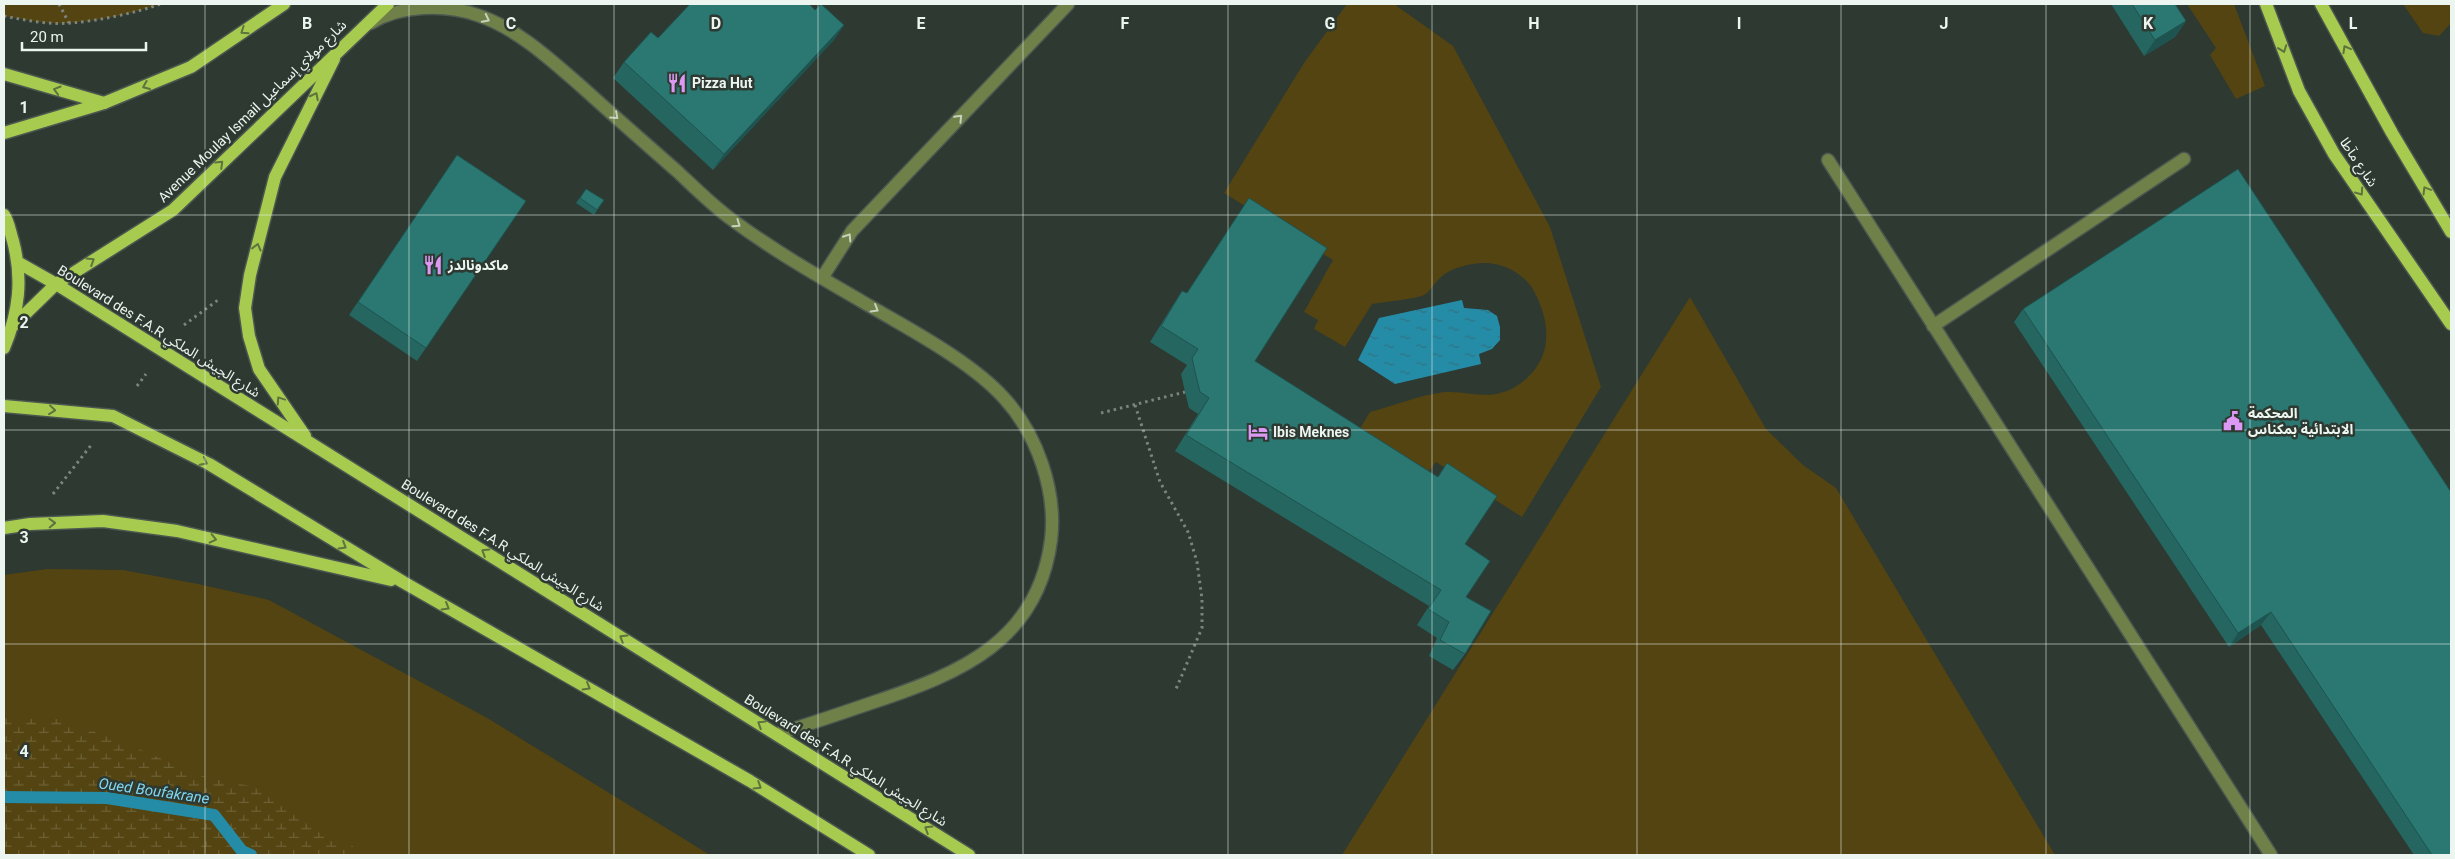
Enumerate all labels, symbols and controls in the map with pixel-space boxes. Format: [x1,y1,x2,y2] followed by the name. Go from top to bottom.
[481,13,490,23] one-way arrow
[302,14,312,33] text: B
[506,14,516,33] text: C
[711,14,721,33] text: D
[917,14,926,33] text: E
[1121,14,1130,33] text: F
[1325,14,1336,33] text: G
[1528,14,1540,33] text: H
[1737,14,1741,33] text: I
[1940,14,1948,33] text: J
[2143,14,2154,33] text: K
[2349,14,2358,33] text: L
[155,17,352,208] street label: Avenue Moulay Ismail شارع مولاي إسماعيل
[22,20,146,52] scale bar
[240,25,249,35] one-way arrow
[30,28,64,46] text: 20 m
[2277,45,2287,53] one-way arrow
[2342,45,2352,54] one-way arrow
[666,72,688,94] restaurant icon: Pizza Hut
[692,75,753,91] place label: Pizza Hut
[142,79,151,90] one-way arrow
[53,85,61,96] one-way arrow
[309,92,319,101] one-way arrow
[19,98,29,117] text: 1
[609,110,618,119] one-way arrow
[953,115,962,124] one-way arrow
[2334,134,2381,191] street label: شارع مآطا
[215,161,224,170] one-way arrow
[2354,186,2363,195] one-way arrow
[2423,187,2433,196] one-way arrow
[731,218,740,226] one-way arrow
[842,233,851,243] one-way arrow
[251,242,262,251] one-way arrow
[422,254,444,276] restaurant icon: ماكدونالدز
[447,257,509,274] place label: ماكدونالدز
[86,258,95,268] one-way arrow
[53,262,263,403] street label: Boulevard des F.A.R شارع الجيش الملكي
[869,302,878,312] one-way arrow
[19,313,29,332] text: 2
[277,396,286,406] one-way arrow
[49,404,57,415] one-way arrow
[2248,405,2354,437] place label: المحكمة الابتدائية بمكناس
[2222,410,2244,432] public building icon: المحكمة الابتدائية بمكناس
[1247,421,1269,443] hotel icon: Ibis Meknes
[1273,424,1349,440] place label: Ibis Meknes
[198,456,207,466] one-way arrow
[397,476,607,617] street label: Boulevard des F.A.R شارع الجيش الملكي
[48,518,56,529] one-way arrow
[19,528,29,547] text: 3
[209,533,218,544] one-way arrow
[337,539,346,549] one-way arrow
[482,549,491,558] one-way arrow
[440,600,449,610] one-way arrow
[619,635,628,645] one-way arrow
[581,681,590,691] one-way arrow
[740,691,950,832] street label: Boulevard des F.A.R شارع الجيش الملكي
[757,721,766,731] one-way arrow
[19,742,29,761] text: 4
[97,774,211,808] water label: Oued Boufakrane
[752,780,761,789] one-way arrow
[924,826,933,836] one-way arrow

